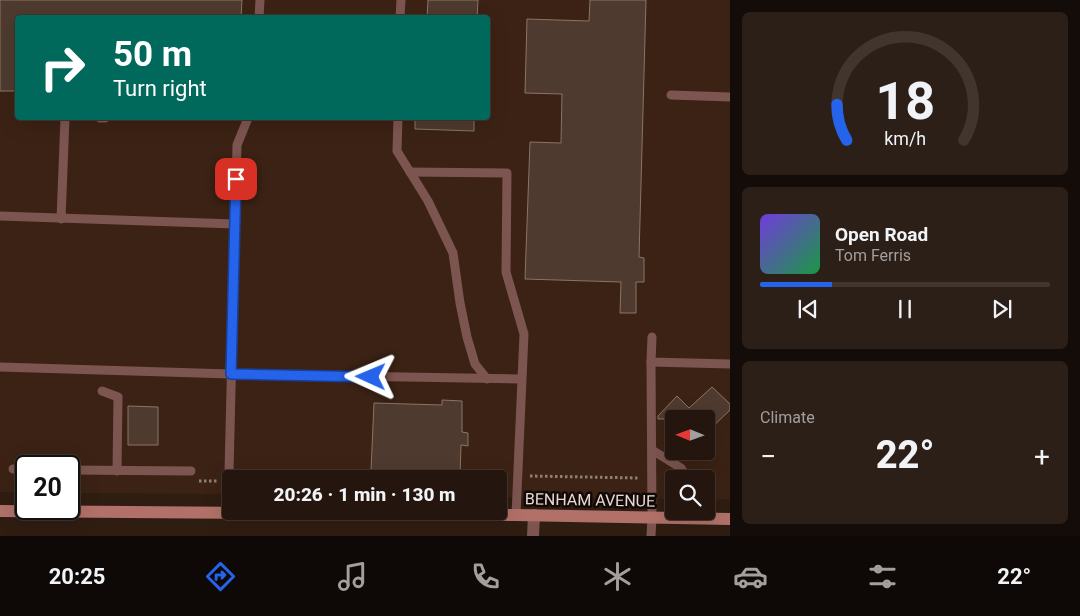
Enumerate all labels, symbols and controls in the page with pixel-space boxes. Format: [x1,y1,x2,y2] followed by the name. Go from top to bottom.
[113,34,192,75] text: 50 m
[30,35,95,100] icon: right
[875,71,935,132] text: 18
[113,76,207,101] text: Turn right
[884,128,926,149] text: km/h
[215,158,257,200] pin
[222,165,250,193] icon: arrive
[835,223,928,246] text: Open Road
[835,246,911,265] text: Tom Ferris
[794,295,822,323] icon: previous
[891,295,919,323] icon: pause
[988,295,1016,323] icon: next
[344,350,396,402] position arrow
[760,408,815,427] text: Climate
[665,410,715,460] north arrow
[665,410,715,520] map controls
[876,433,934,477] text: 22°
[760,440,776,473] text: −
[1034,440,1050,473] text: +
[15,455,80,520] speed limit sign: 20
[665,470,715,520] button: search
[273,483,456,506] text: 20:26 · 1 min · 130 m
[525,489,655,511] street label: BENHAM AVENUE
[203,559,238,594] icon: directions
[335,559,370,594] icon: music
[468,559,503,594] icon: phone
[600,559,635,594] icon: climate
[733,559,768,594] icon: car
[865,559,900,594] icon: filters
[49,564,105,589] text: 20:25
[997,564,1031,589] text: 22°

